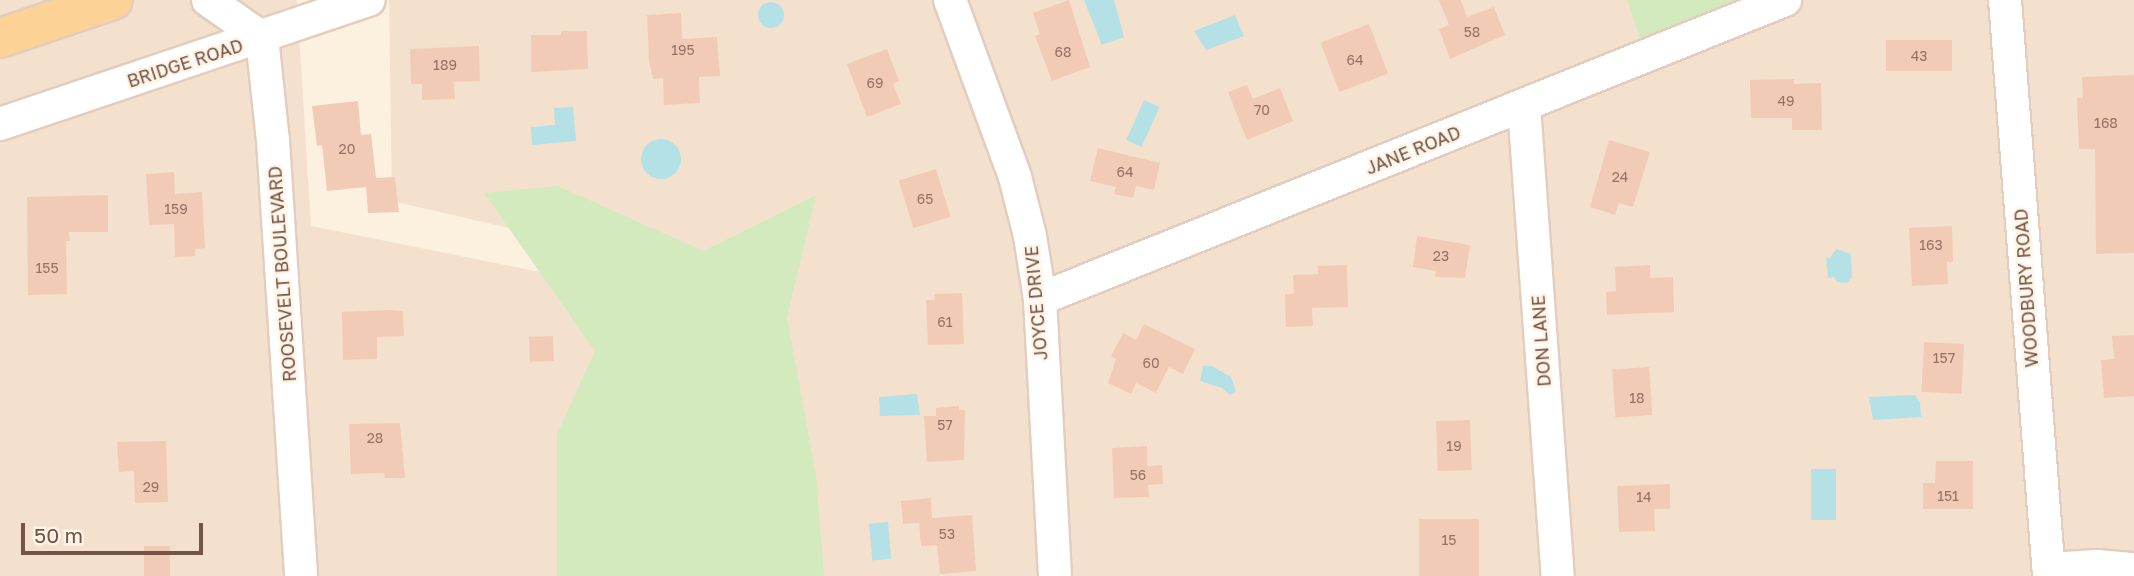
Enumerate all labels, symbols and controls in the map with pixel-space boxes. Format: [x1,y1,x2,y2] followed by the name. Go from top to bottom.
[1464,24,1480,40] house number: 58
[124,34,246,92] street label: BRIDGE ROAD
[671,42,695,58] house number: 195
[1054,44,1072,60] house number: 68
[1911,48,1927,64] house number: 43
[1346,52,1364,68] house number: 64
[433,57,457,73] house number: 189
[867,75,883,91] house number: 69
[1777,93,1795,109] house number: 49
[1254,102,1270,118] house number: 70
[2094,115,2118,131] house number: 168
[1362,121,1464,179] street label: JANE ROAD
[339,141,355,157] house number: 20
[1116,164,1134,180] house number: 64
[264,165,300,383] street label: ROOSEVELT BOULEVARD
[1612,169,1628,185] house number: 24
[917,191,933,207] house number: 65
[164,201,188,217] house number: 159
[2010,208,2042,368] street label: WOODBURY ROAD
[1919,237,1943,253] house number: 163
[1020,245,1052,361] street label: JOYCE DRIVE
[1433,248,1449,264] house number: 23
[35,260,59,276] house number: 155
[1527,295,1555,387] street label: DON LANE
[937,314,953,330] house number: 61
[1933,350,1955,366] house number: 157
[1142,355,1160,371] house number: 60
[1629,390,1645,406] house number: 18
[937,417,953,433] house number: 57
[367,430,383,446] house number: 28
[1446,438,1462,454] house number: 19
[1130,467,1146,483] house number: 56
[143,479,159,495] house number: 29
[1937,488,1959,504] house number: 151
[1636,489,1652,505] house number: 14
[24,510,206,554] scale bar
[34,522,83,548] text: 50 m
[939,526,955,542] house number: 53
[1442,532,1456,548] house number: 15

